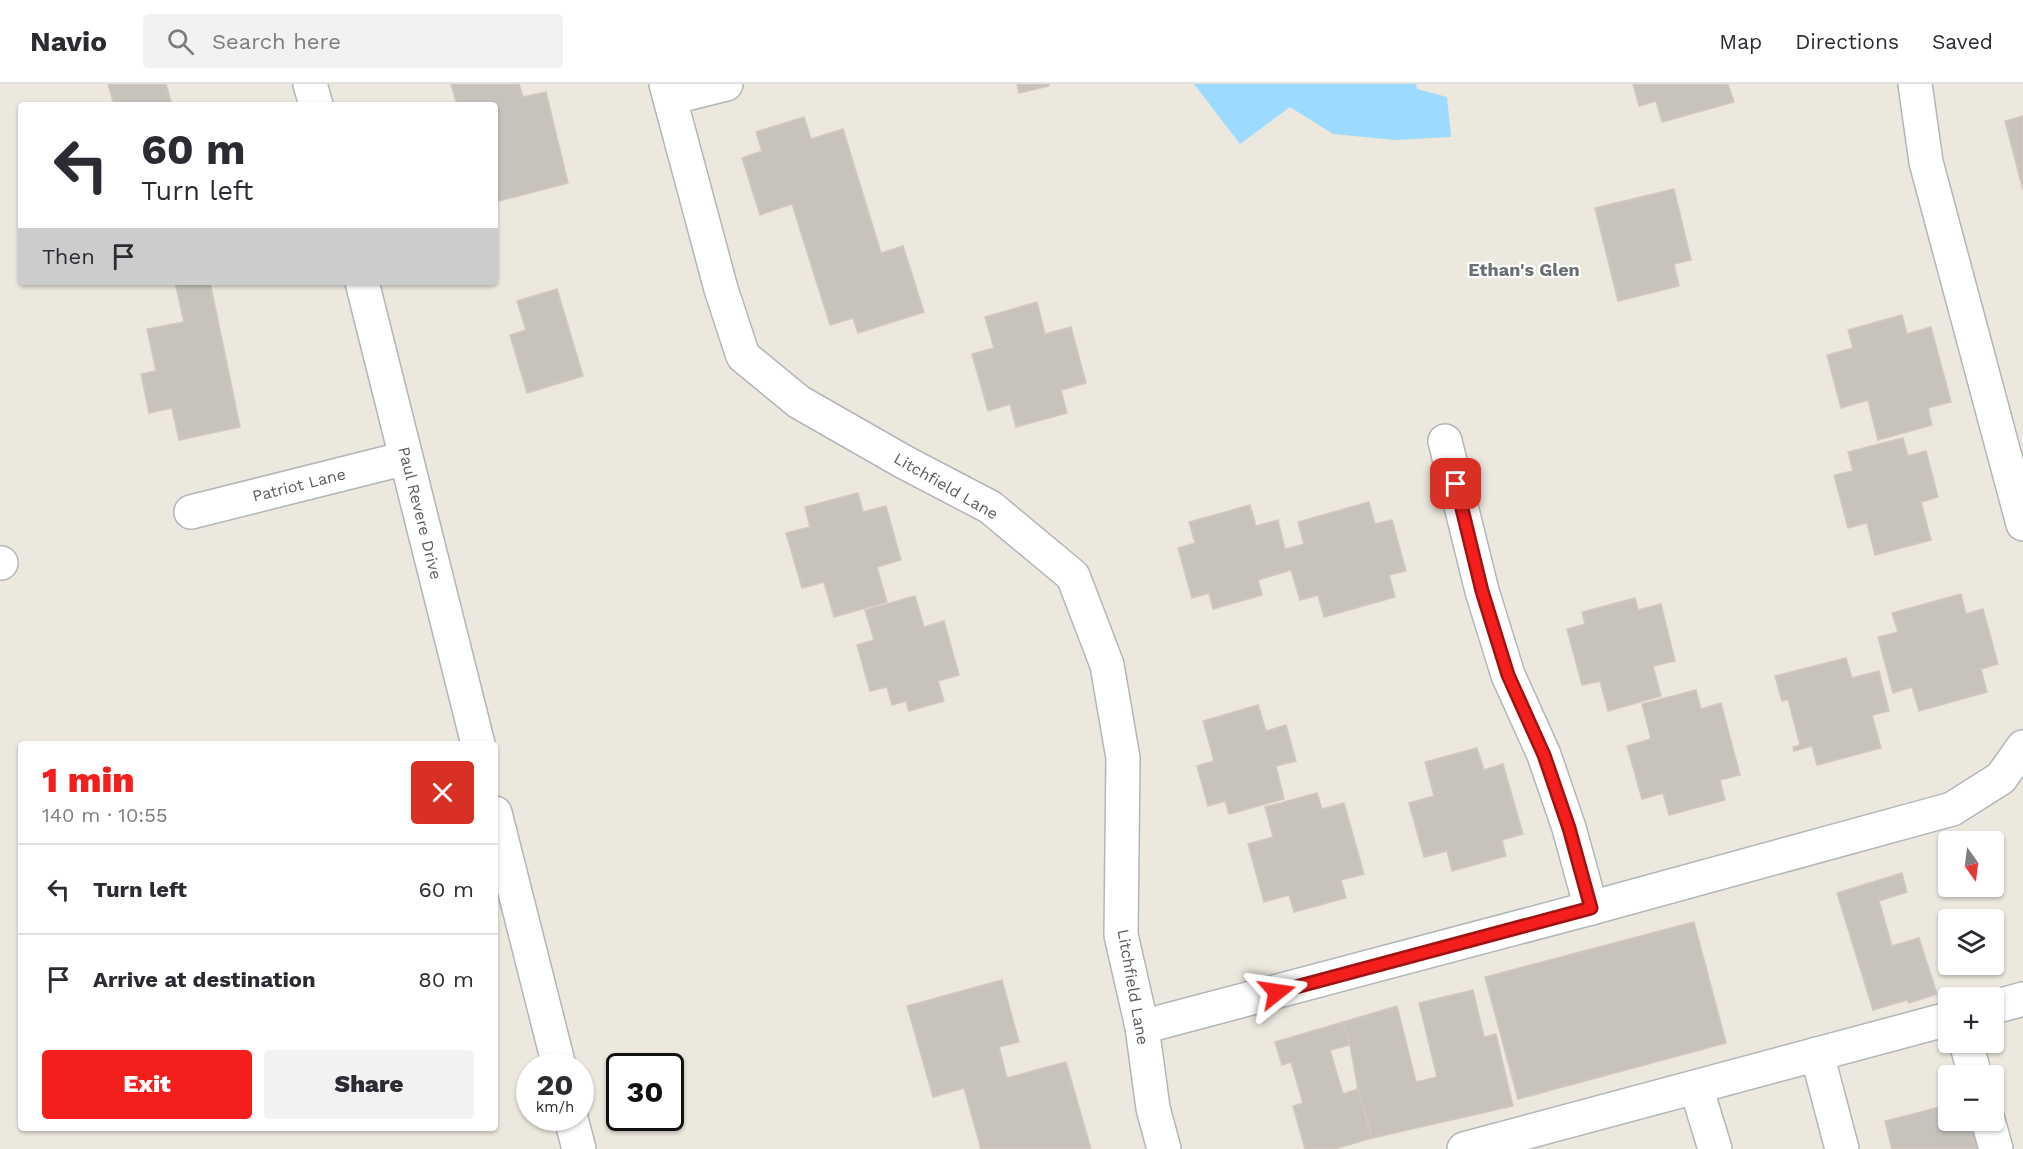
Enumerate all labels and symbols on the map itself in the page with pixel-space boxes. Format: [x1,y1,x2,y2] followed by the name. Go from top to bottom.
[1468,259,1580,280] district label: Ethan's Glen
[394,445,446,581] street label: Paul Revere Drive
[890,448,1002,524] street label: Litchfield Lane
[1430,458,1481,509] pin
[250,464,348,506] street label: Patriot Lane
[1938,831,2004,897] north arrow
[1113,928,1153,1046] street label: Litchfield Lane
[1245,960,1309,1024] position arrow
[606,1053,684,1131] speed limit sign: 30

